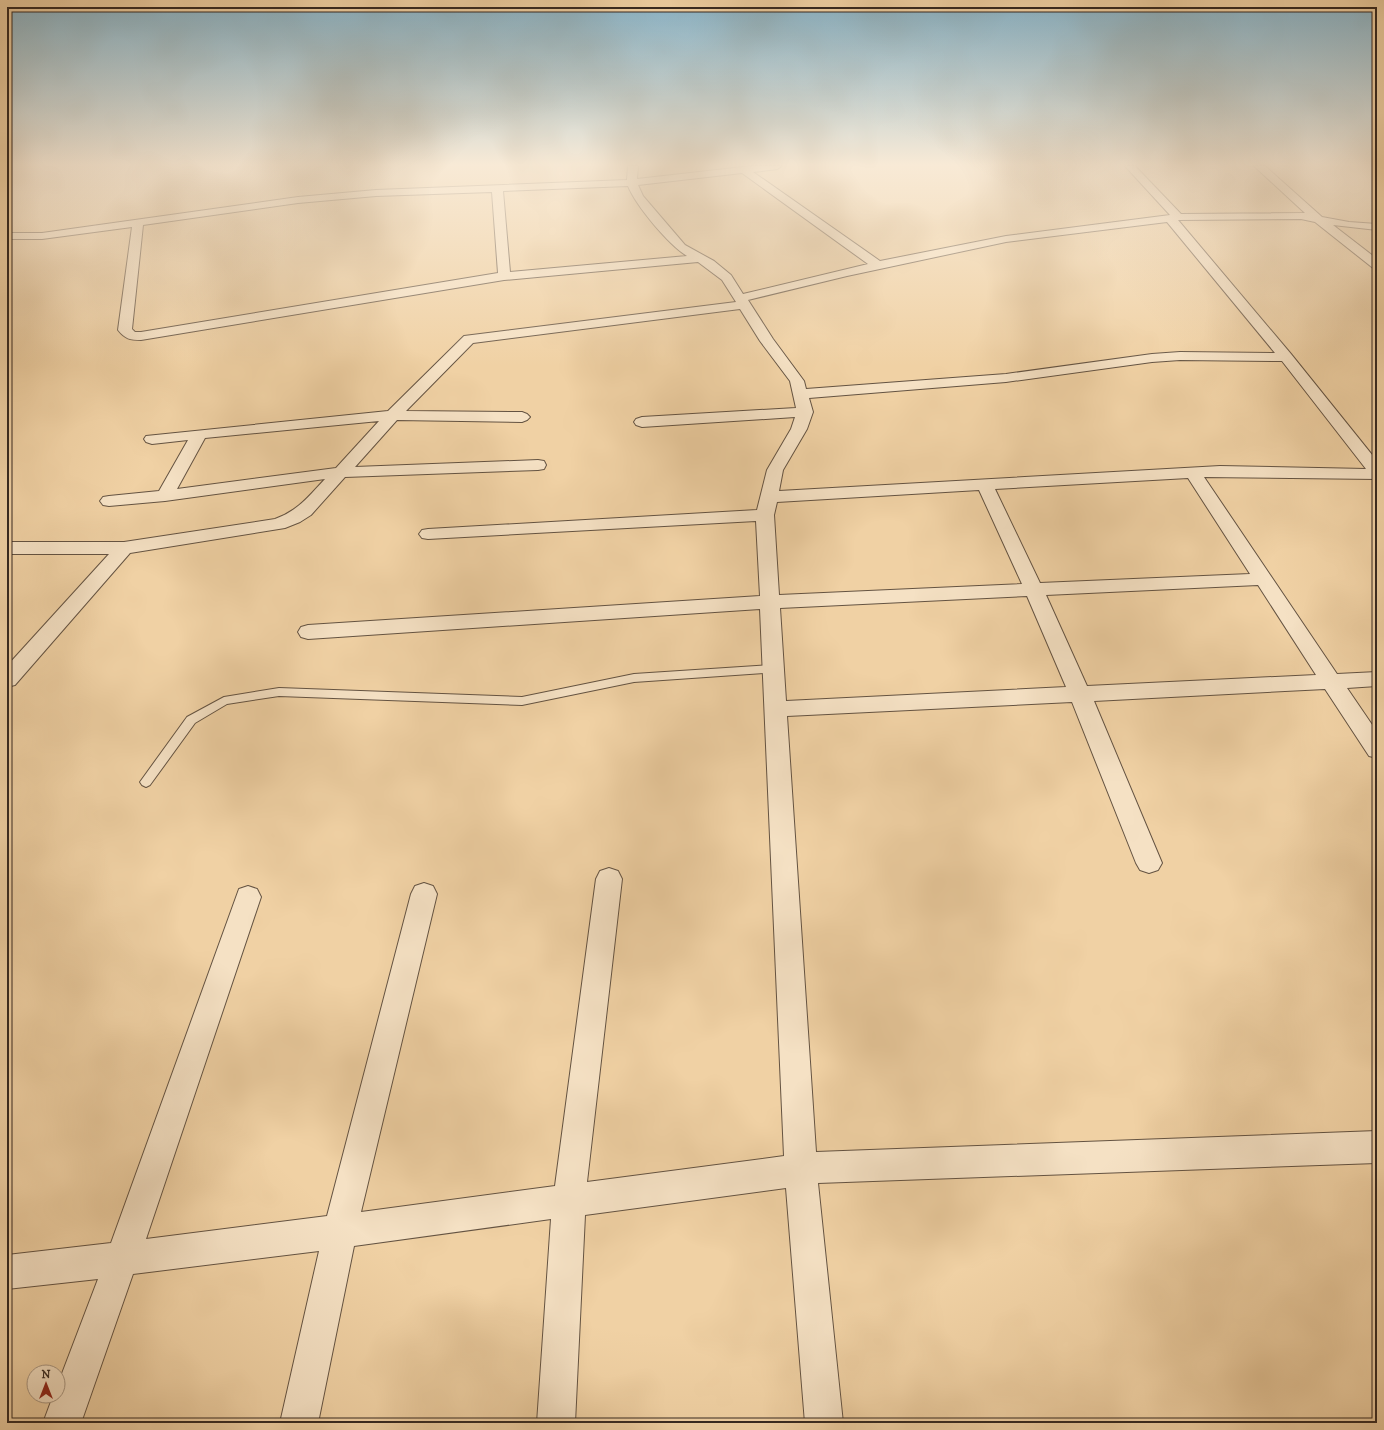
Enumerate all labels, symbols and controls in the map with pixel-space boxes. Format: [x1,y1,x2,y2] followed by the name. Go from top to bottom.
[26,1364,66,1404] north arrow
[41,1368,51,1382] text: N

